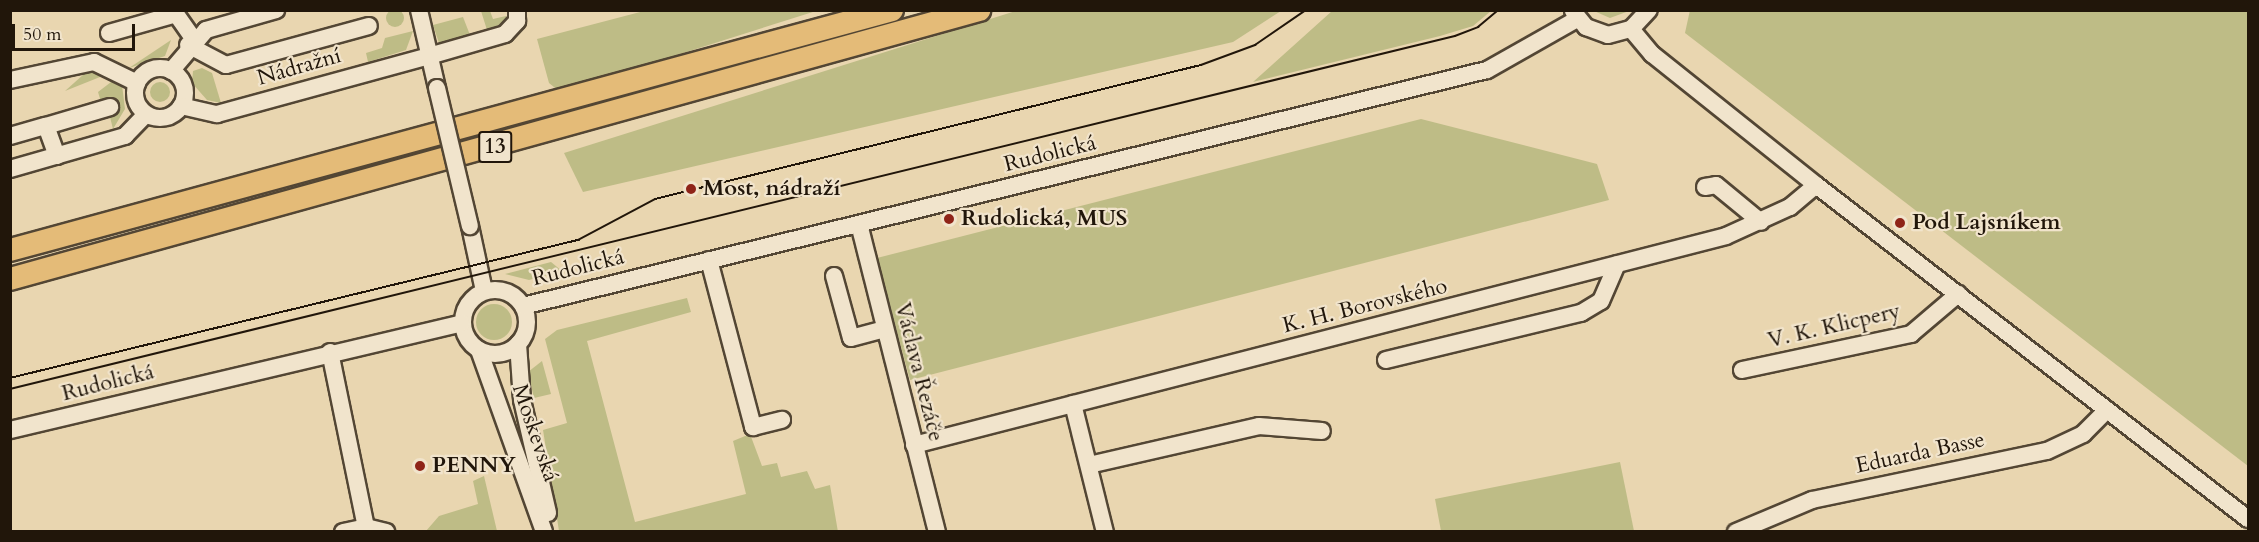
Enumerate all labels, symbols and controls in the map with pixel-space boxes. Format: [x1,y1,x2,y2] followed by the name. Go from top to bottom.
[15,12,138,50] scale bar
[23,22,62,47] text: 50 m
[254,42,344,92] street label: Nádražní
[477,129,513,165] road number: 13
[1001,130,1099,178] street label: Rudolická
[703,176,841,202] place label: Most, nádraží
[684,182,698,196] marker: Most, nádraží
[961,206,1128,232] place label: Rudolická, MUS
[1912,210,2061,236] place label: Pod Lajsníkem
[942,212,956,226] marker: Rudolická, MUS
[1893,216,1907,230] marker: Pod Lajsníkem
[529,244,627,292] street label: Rudolická
[1280,273,1450,339] street label: K. H. Borovského
[1765,298,1903,354] street label: V. K. Klicpery
[889,300,949,444] street label: Václava Řezáče
[59,359,157,407] street label: Rudolická
[506,381,564,485] street label: Moskevská
[1853,426,1987,480] street label: Eduarda Basse
[432,453,516,479] place label: PENNY
[413,459,427,473] marker: PENNY

